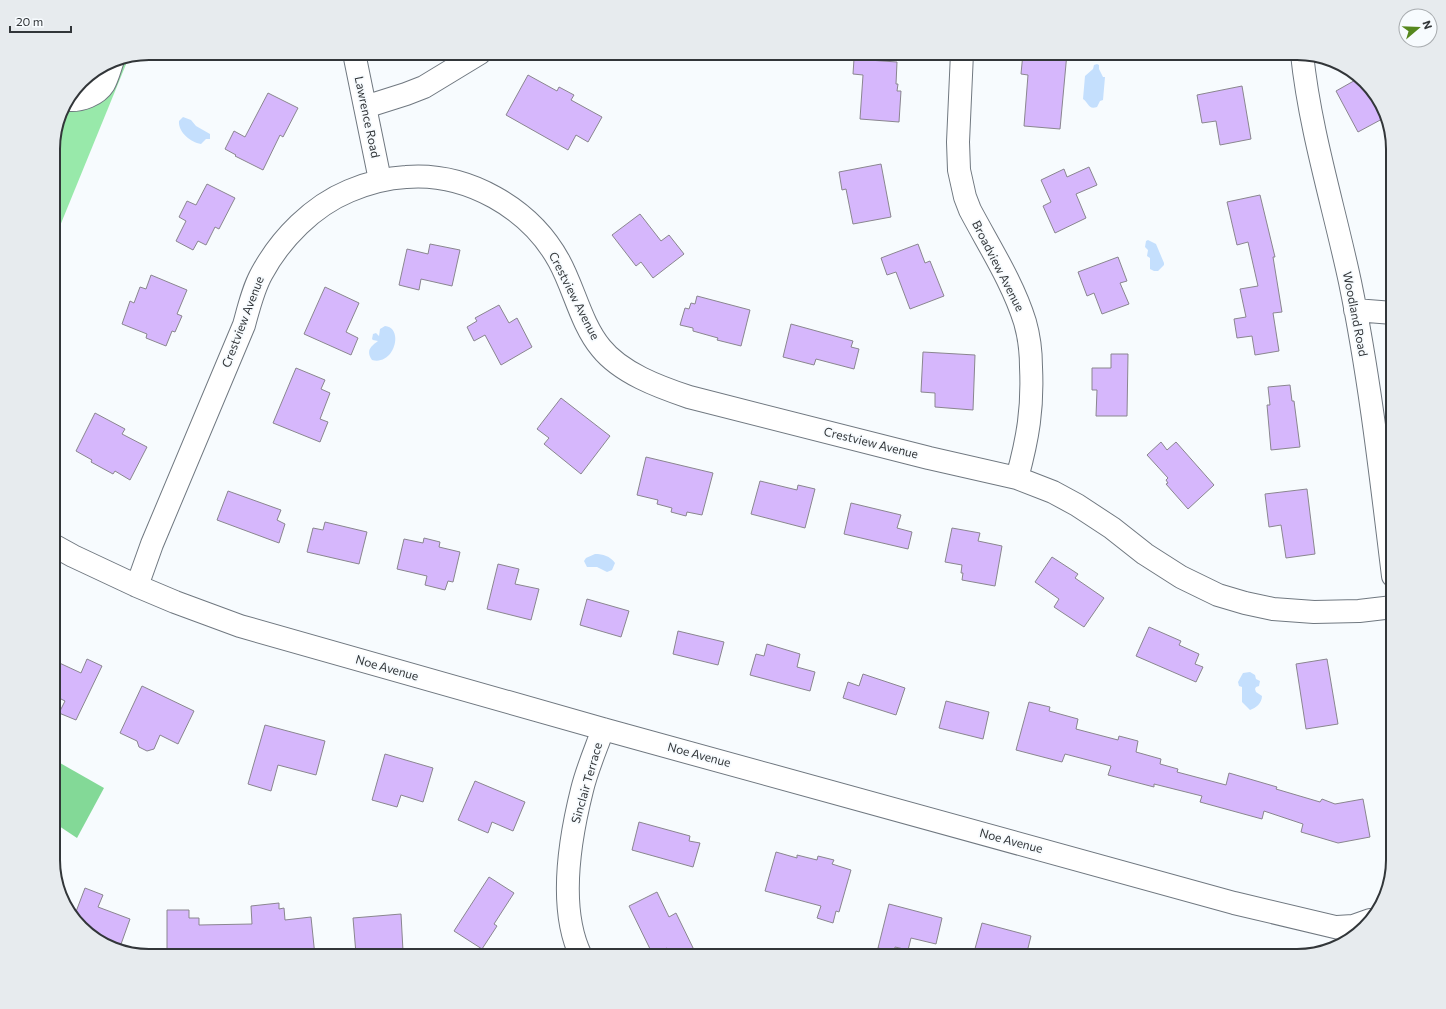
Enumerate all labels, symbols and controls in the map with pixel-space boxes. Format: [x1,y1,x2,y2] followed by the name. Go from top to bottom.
[10,8,71,34] scale bar
[1398,8,1438,48] north arrow
[16,14,43,28] text: 20 m
[1420,19,1435,31] text: N
[353,75,383,159] street label: Lawrence Road
[970,218,1028,313] street label: Broadview Avenue
[547,249,603,342] street label: Crestview Avenue
[1341,270,1371,357] street label: Woodland Road
[218,274,266,369] street label: Crestview Avenue
[823,424,920,461] street label: Crestview Avenue
[354,651,420,683] street label: Noe Avenue
[666,739,732,769] street label: Noe Avenue
[568,741,604,825] street label: Sinclair Terrace
[978,825,1044,855] street label: Noe Avenue

